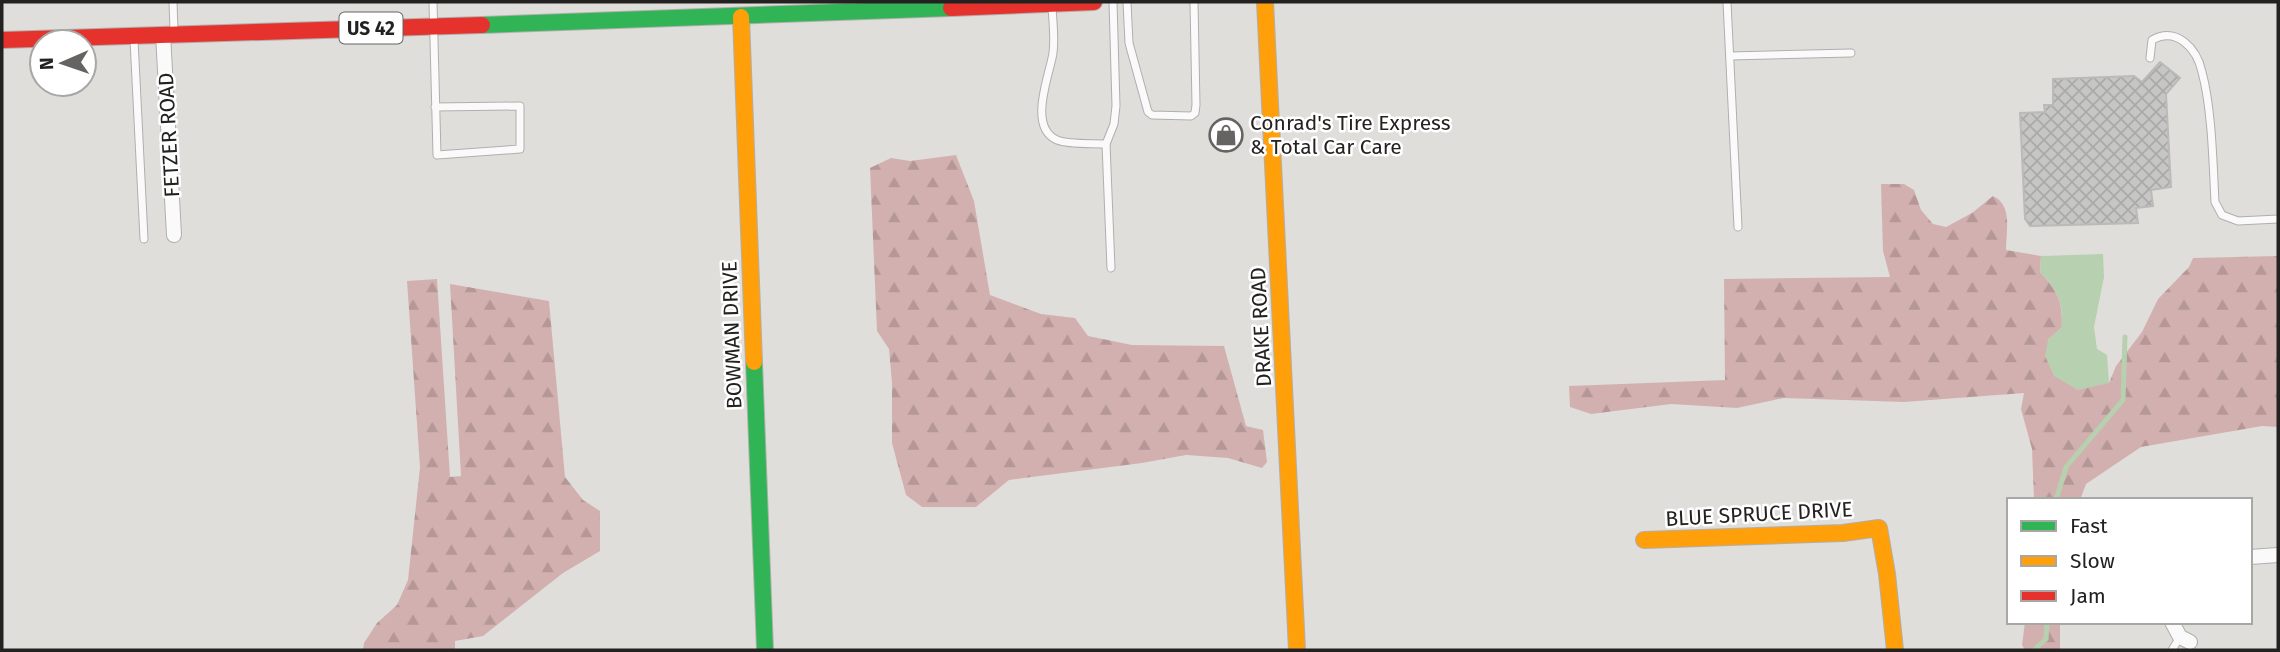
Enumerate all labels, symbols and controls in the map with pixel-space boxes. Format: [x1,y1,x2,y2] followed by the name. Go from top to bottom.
[340,12,402,44] road number: US 42
[28,28,98,98] north arrow
[35,57,58,70] text: N
[153,72,185,198] street label: FETZER ROAD
[1250,110,1451,160] place label: Conrad's Tire Express & Total Car Care
[1207,116,1245,154] shop icon: Conrad's Tire Express & Total Car Care
[716,260,748,410] street label: BOWMAN DRIVE
[1245,266,1277,388] street label: DRAKE ROAD
[1665,496,1853,532] street label: BLUE SPRUCE DRIVE
[2007,498,2252,624] legend
[2070,513,2108,539] text: Fast
[2070,548,2115,574] text: Slow
[2070,583,2106,609] text: Jam

